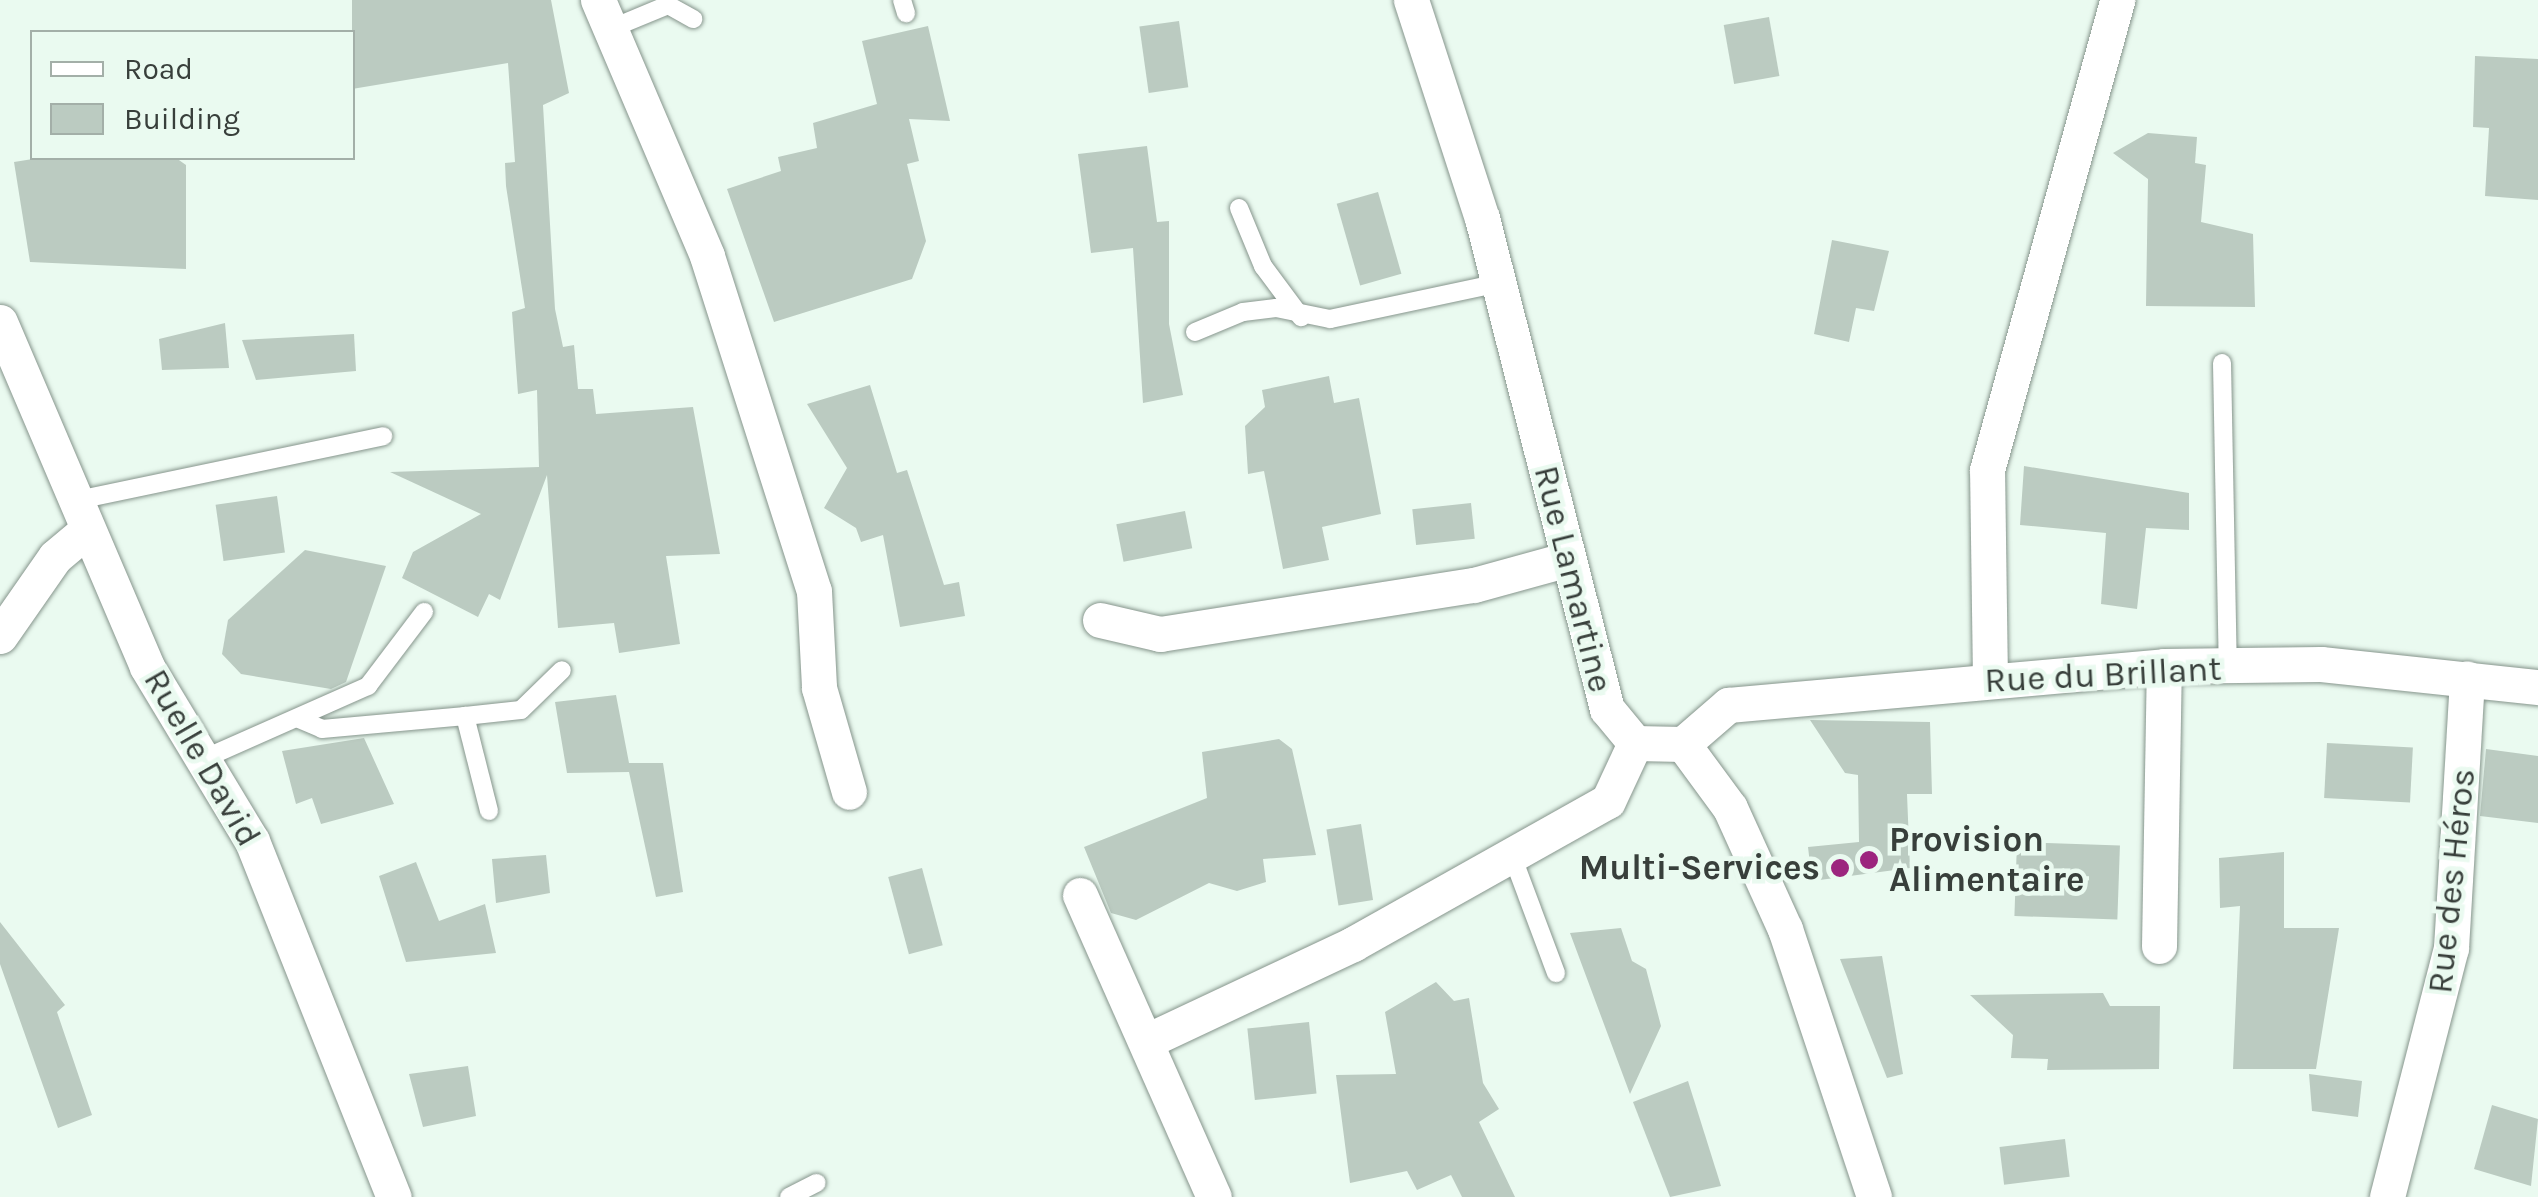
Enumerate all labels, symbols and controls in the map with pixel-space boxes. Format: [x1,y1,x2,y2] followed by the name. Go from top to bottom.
[30,30,355,160] legend
[124,51,193,87] text: Road
[124,101,240,137] text: Building
[1525,461,1621,697] street label: Rue Lamartine
[1983,648,2223,702] street label: Rue du Brillant
[134,662,270,854] street label: Ruelle David
[2419,766,2485,996] street label: Rue des Héros
[1889,819,2085,901] place label: Provision Alimentaire
[1579,847,1820,889] place label: Multi-Services
[1858,849,1880,871] marker: Provision Alimentaire
[1829,857,1851,879] marker: Multi-Services

